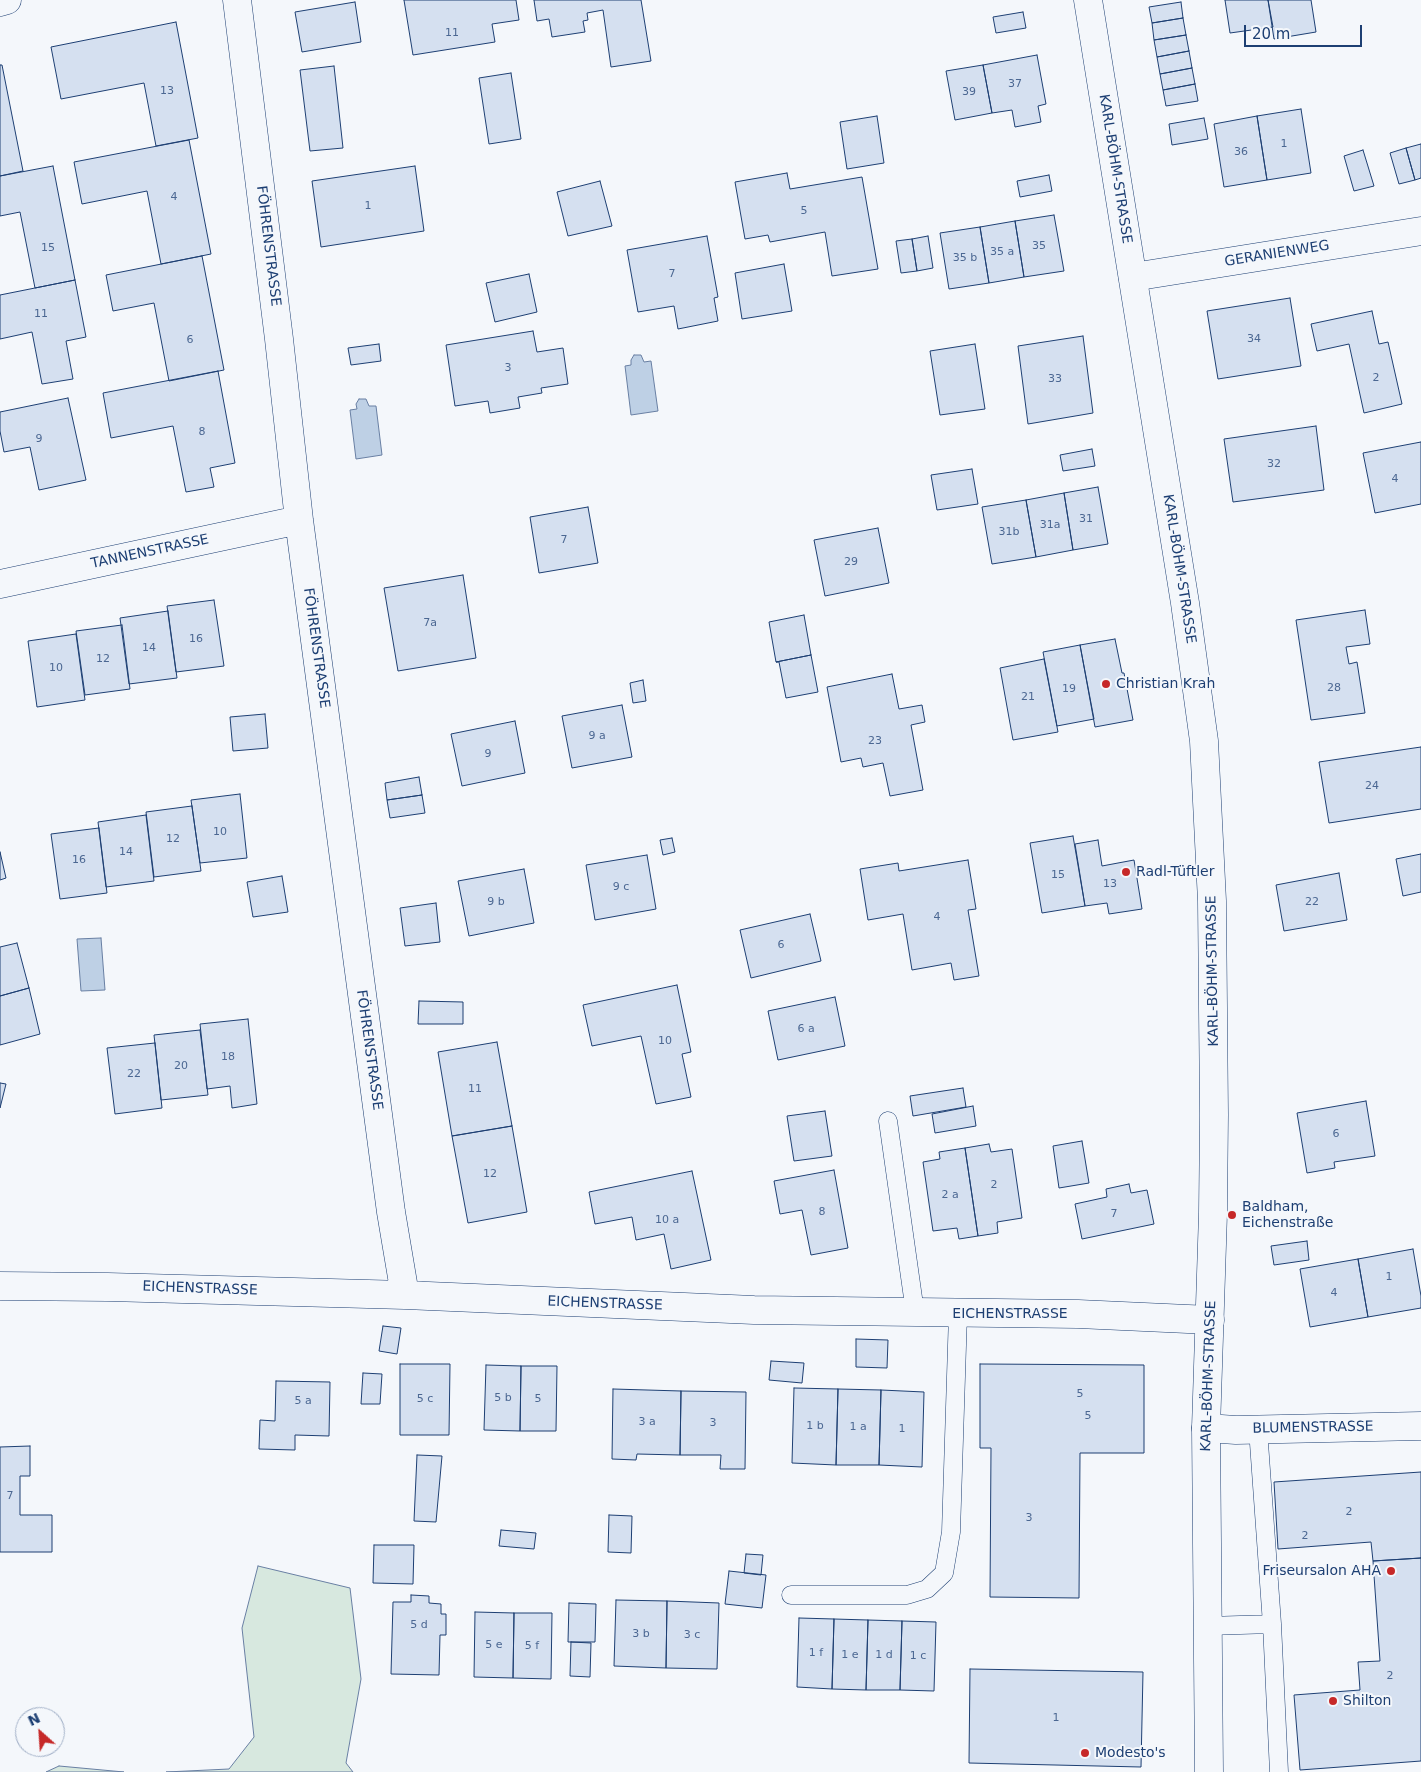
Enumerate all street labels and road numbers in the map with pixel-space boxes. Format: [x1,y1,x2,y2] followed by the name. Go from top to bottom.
[1095,93,1135,245] street label: KARL-BÖHM-STRASSE
[252,185,284,307] street label: FÖHRENSTRASSE
[1223,237,1331,271] street label: GERANIENWEG
[1159,493,1199,645] street label: KARL-BÖHM-STRASSE
[90,531,210,573] street label: TANNENSTRASSE
[299,587,333,709] street label: FÖHRENSTRASSE
[1203,895,1223,1047] street label: KARL-BÖHM-STRASSE
[352,989,386,1111] street label: FÖHRENSTRASSE
[142,1279,258,1299] street label: EICHENSTRASSE
[547,1294,663,1314] street label: EICHENSTRASSE
[1198,1300,1220,1452] street label: KARL-BÖHM-STRASSE
[952,1306,1068,1322] street label: EICHENSTRASSE
[1252,1419,1374,1437] street label: BLUMENSTRASSE

